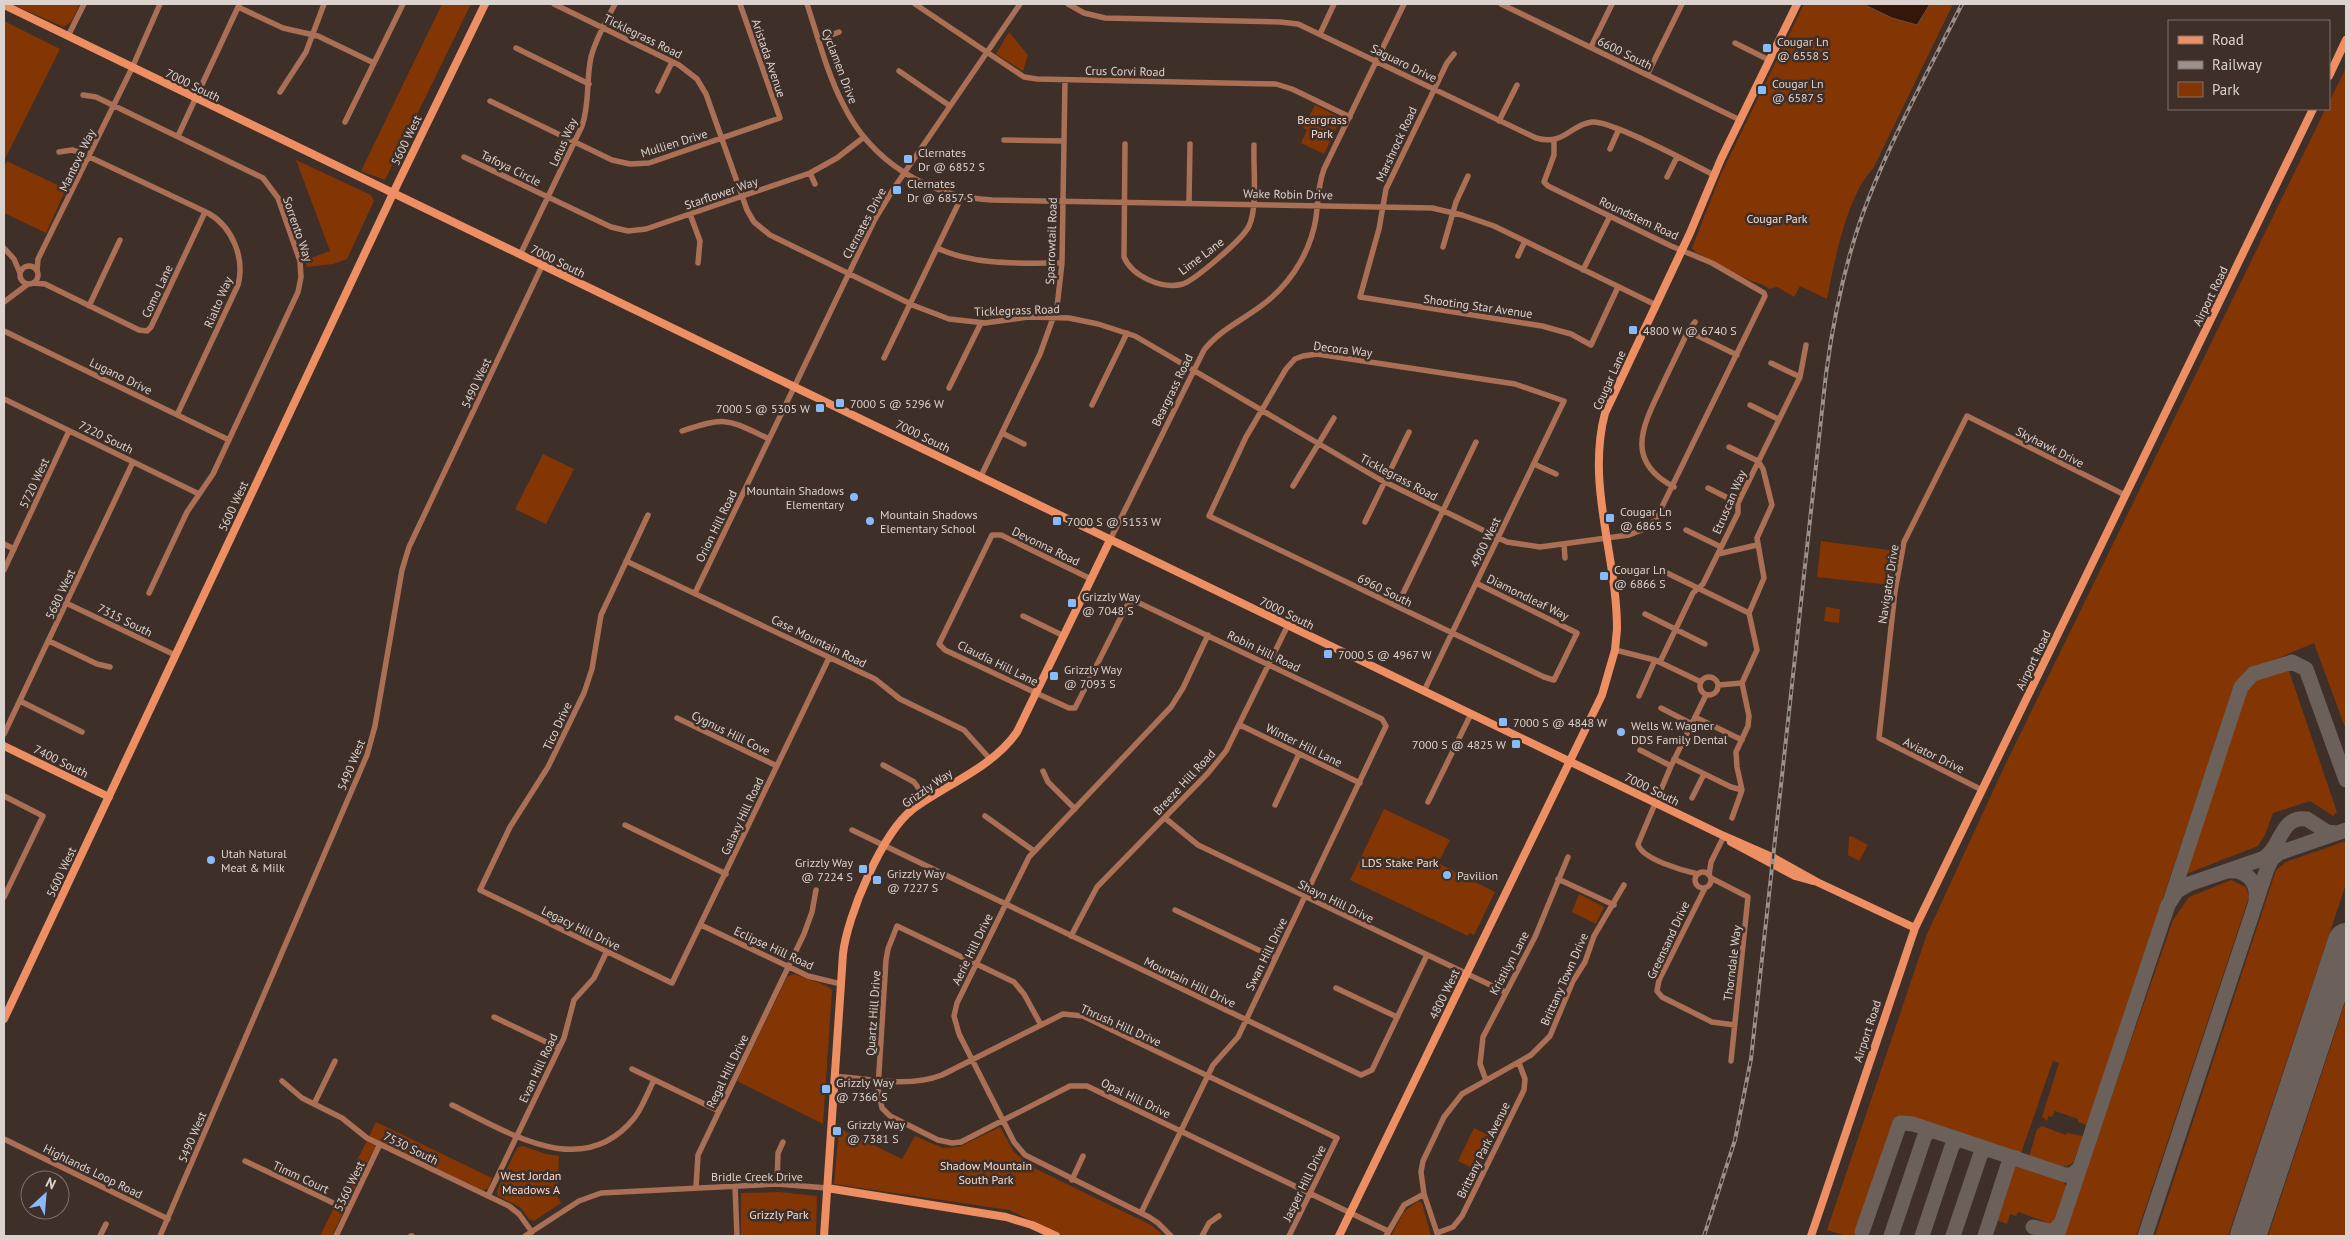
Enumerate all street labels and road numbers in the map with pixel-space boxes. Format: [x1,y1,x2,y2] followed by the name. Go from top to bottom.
[601,10,685,62] street label: Ticklegrass Road
[749,17,789,99] street label: Aristada Avenue
[819,26,861,106] street label: Cyclamen Drive
[1595,33,1655,73] street label: 6600 South
[1368,41,1440,85] street label: Saguaro Drive
[1085,63,1165,79] street label: Crus Corvi Road
[163,65,223,105] street label: 7000 South
[1372,104,1420,184] street label: Marshrock Road
[387,113,425,167] street label: 5600 West
[546,115,580,169] street label: Lotus Way
[55,126,99,194] street label: Mantova Way
[639,126,709,160] street label: Mullien Drive
[478,147,544,189] street label: Tafoya Circle
[682,173,760,213] street label: Starflower Way
[839,185,889,261] street label: Clernates Drive
[1243,186,1333,202] street label: Wake Robin Drive
[1597,193,1681,243] street label: Roundstem Road
[280,194,316,264] street label: Sorrento Way
[1042,197,1060,285] street label: Sparrowtail Road
[1175,234,1227,278] street label: Lime Lane
[528,241,588,281] street label: 7000 South
[138,262,176,320] street label: Como Lane
[2189,264,2231,328] street label: Airport Road
[201,274,236,330] street label: Rialto Way
[1422,291,1534,321] street label: Shooting Star Avenue
[974,301,1060,319] street label: Ticklegrass Road
[1313,338,1374,360] street label: Decora Way
[1589,348,1629,412] street label: Cougar Lane
[1148,352,1196,428] street label: Beargrass Road
[87,354,155,398] street label: Lugano Drive
[458,355,494,411] street label: 5490 West
[893,416,953,456] street label: 7000 South
[76,417,136,457] street label: 7220 South
[2013,423,2087,471] street label: Skyhawk Drive
[1358,450,1440,504] street label: Ticklegrass Road
[16,455,52,511] street label: 5720 West
[1709,467,1749,536] street label: Etruscan Way
[215,478,251,534] street label: 5600 West
[692,487,740,565] street label: Orion Hill Road
[1466,515,1504,569] street label: 4900 West
[1010,523,1082,569] street label: Devonna Road
[1874,543,1902,625] street label: Navigator Drive
[42,566,78,622] street label: 5680 West
[1355,570,1415,610] street label: 6960 South
[1484,571,1572,624] street label: Diamondleaf Way
[1257,593,1317,633] street label: 7000 South
[95,600,155,640] street label: 7315 South
[769,611,869,671] street label: Case Mountain Road
[1225,627,1303,675] street label: Robin Hill Road
[2012,628,2054,692] street label: Airport Road
[955,637,1041,689] street label: Claudia Hill Lane
[539,699,575,753] street label: Tico Drive
[689,708,773,758] street label: Cygnus Hill Cove
[1263,720,1345,770] street label: Winter Hill Lane
[1901,734,1967,776] street label: Aviator Drive
[334,737,368,793] street label: 5490 West
[31,741,91,781] street label: 7400 South
[1150,746,1218,818] street label: Breeze Hill Road
[899,765,955,811] street label: Grizzly Way
[1622,769,1682,809] street label: 7000 South
[717,775,767,857] street label: Galaxy Hill Road
[43,844,79,900] street label: 5600 West
[1296,876,1376,926] street label: Shayn Hill Drive
[1643,899,1693,981] street label: Greensand Drive
[539,902,623,954] street label: Legacy Hill Drive
[948,911,996,987] street label: Aerie Hill Drive
[1242,915,1290,993] street label: Swan Hill Drive
[732,923,816,973] street label: Eclipse Hill Road
[1720,924,1744,1002] street label: Thorndale Way
[1486,929,1532,997] street label: Kristilyn Lane
[1537,930,1591,1028] street label: Brittany Town Drive
[1142,953,1238,1011] street label: Mountain Hill Drive
[1425,967,1463,1021] street label: 4800 West
[863,970,883,1056] street label: Quartz Hill Drive
[1850,998,1884,1064] street label: Airport Road
[1078,1000,1164,1050] street label: Thrush Hill Drive
[515,1031,561,1105] street label: Evan Hill Road
[703,1032,751,1110] street label: Regal Hill Drive
[1099,1075,1173,1121] street label: Opal Hill Drive
[1453,1099,1513,1201] street label: Brittany Park Avenue
[175,1109,209,1165] street label: 5490 West
[381,1128,441,1168] street label: 7530 South
[41,1140,145,1202] street label: Highlands Loop Road
[1279,1143,1329,1224] street label: Jasper Hill Drive
[270,1157,332,1197] street label: Timm Court
[330,1159,368,1213] street label: 5360 West
[711,1169,803,1184] street label: Bridle Creek Drive

